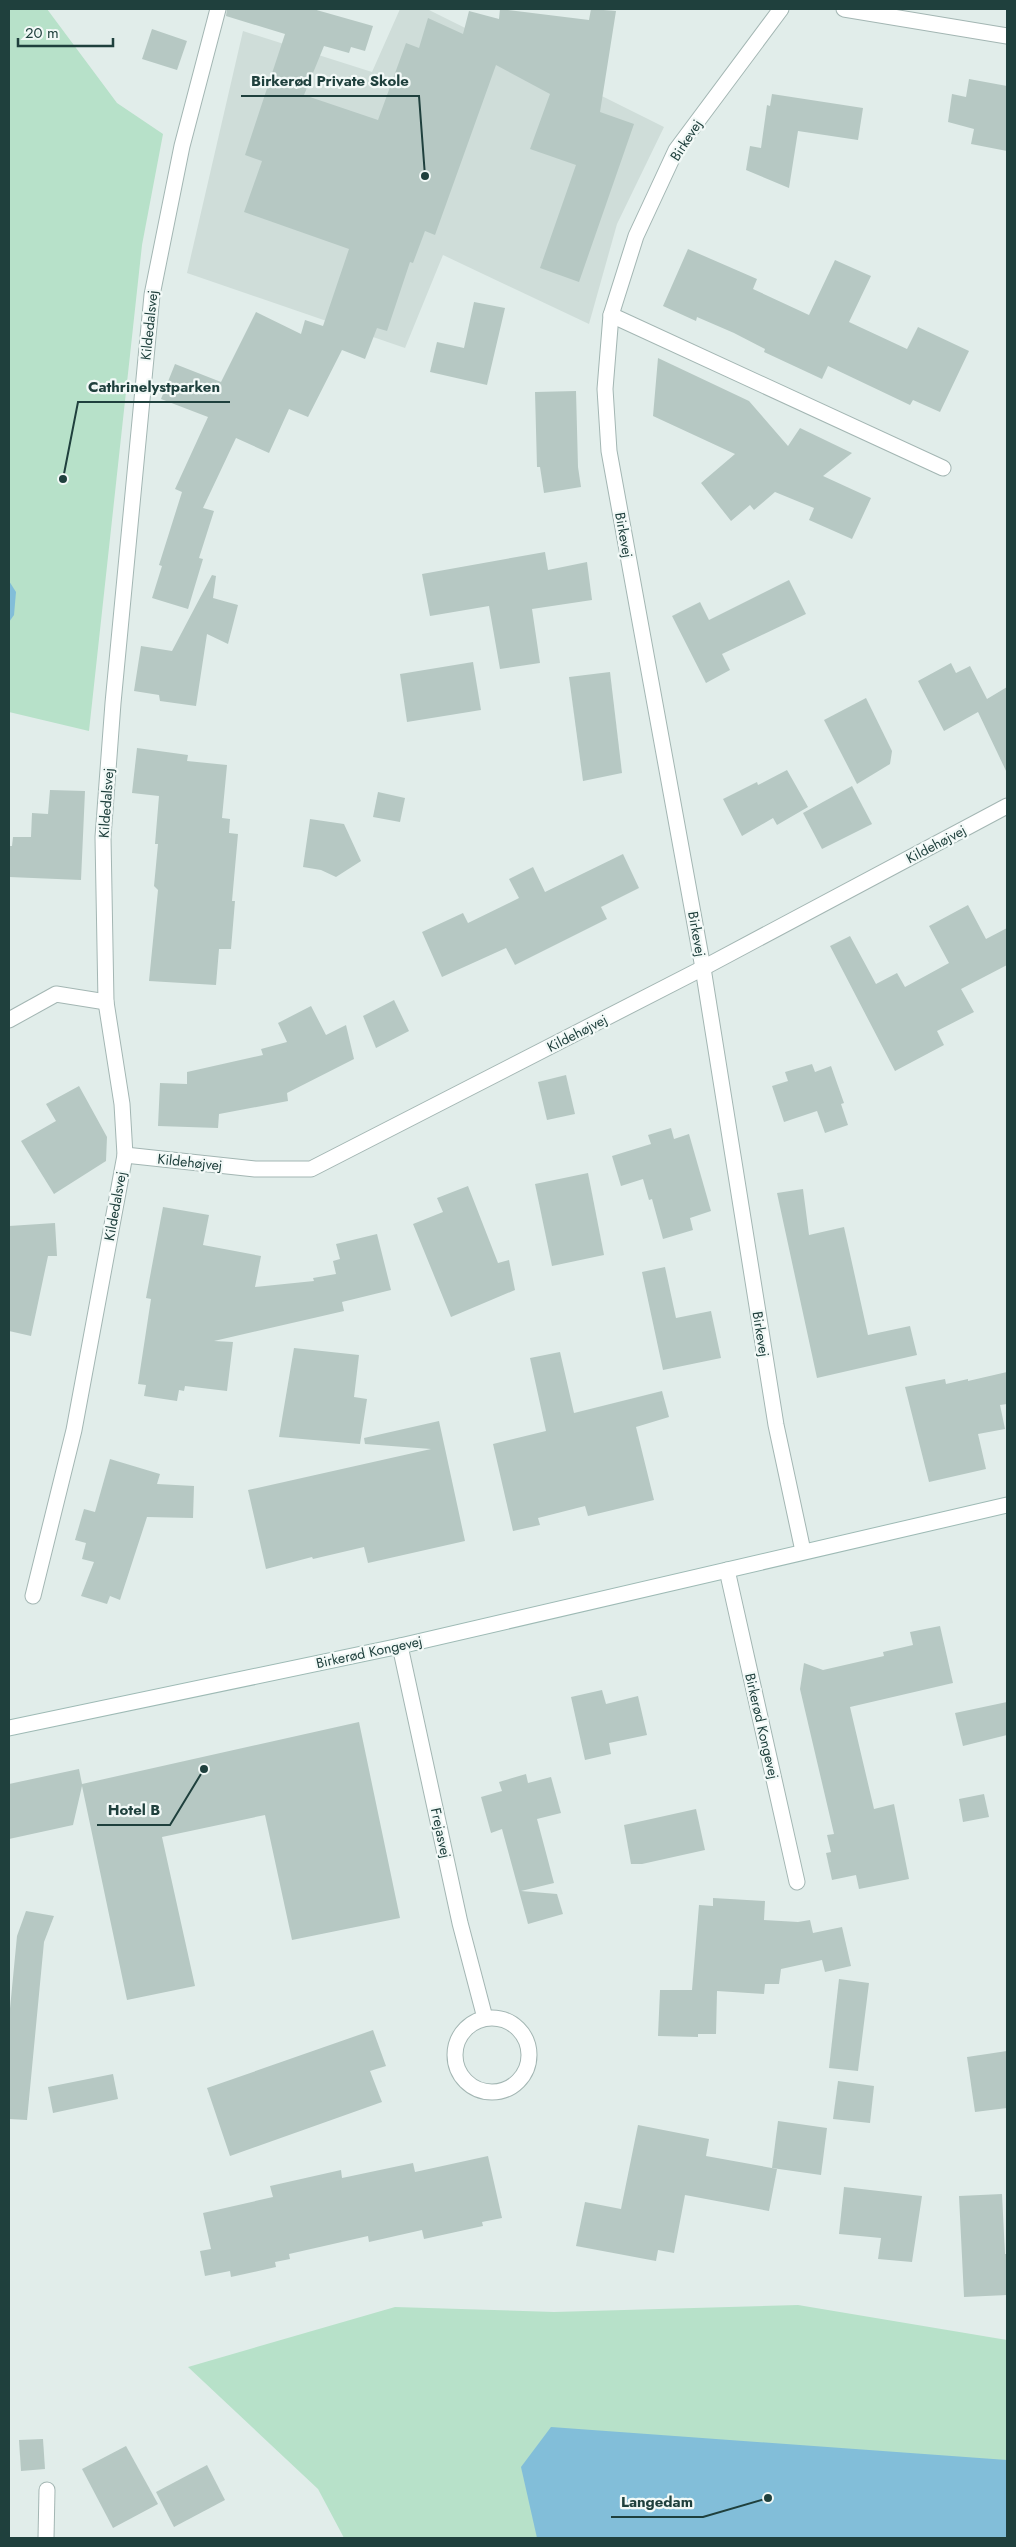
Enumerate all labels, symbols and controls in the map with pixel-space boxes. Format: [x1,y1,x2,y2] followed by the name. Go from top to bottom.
[18,15,112,47] scale bar
[25,22,59,44] text: 20 m
[241,66,419,96] callout: Birkerød Private Skole
[251,70,409,92] text: Birkerød Private Skole
[665,115,707,165] street label: Birkevej
[135,289,163,361] street label: Kildedalsvej
[78,372,230,402] callout: Cathrinelystparken
[88,376,220,398] text: Cathrinelystparken
[610,511,638,559] street label: Birkevej
[94,767,118,839] street label: Kildedalsvej
[903,820,969,868] street label: Kildehøjvej
[683,910,711,958] street label: Birkevej
[543,1009,611,1057] street label: Kildehøjvej
[157,1149,223,1175] street label: Kildehøjvej
[99,1170,131,1242] street label: Kildedalsvej
[748,1310,774,1358] street label: Birkevej
[314,1631,424,1673] street label: Birkerød Kongevej
[740,1671,784,1781] street label: Birkerød Kongevej
[97,1795,170,1825] callout: Hotel B
[108,1799,160,1821] text: Hotel B
[426,1806,456,1860] street label: Frejasvej
[611,2487,703,2517] callout: Langedam
[621,2491,693,2513] text: Langedam

